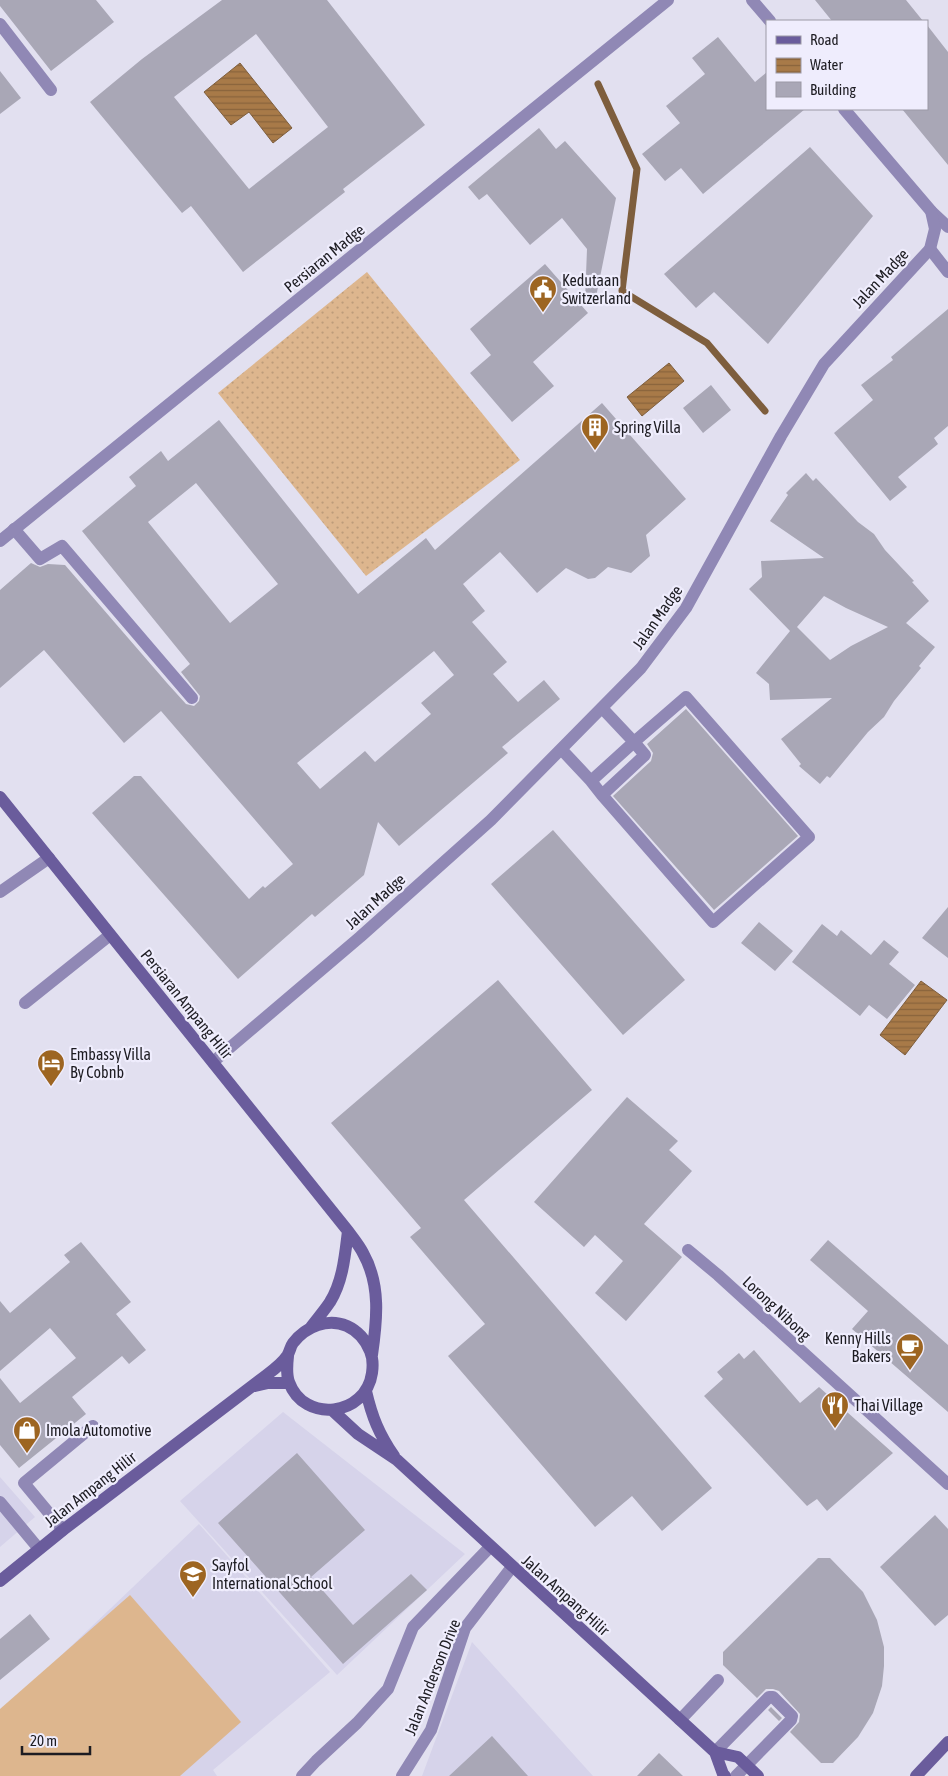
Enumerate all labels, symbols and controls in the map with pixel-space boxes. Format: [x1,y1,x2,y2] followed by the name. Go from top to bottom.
[766,20,928,110] legend
[810,31,839,48] text: Road
[810,56,843,73] text: Water
[810,81,856,98] text: Building
[280,220,368,297] street label: Persiaran Madge
[848,245,912,312] street label: Jalan Madge
[562,271,631,307] place label: Kedutaan Switzerland
[528,274,558,313] public building icon: Kedutaan Switzerland
[580,412,610,451] building icon: Spring Villa
[614,418,681,437] place label: Spring Villa
[628,582,686,653] street label: Jalan Madge
[342,870,409,933] street label: Jalan Madge
[137,946,237,1063] street label: Persiaran Ampang Hilir
[70,1045,151,1082] place label: Embassy Villa By Cobnb
[36,1048,66,1087] hotel icon: Embassy Villa By Cobnb
[739,1272,815,1345] street label: Lorong Nibong
[825,1329,891,1365] place label: Kenny Hills Bakers
[895,1332,925,1371] cafe icon: Kenny Hills Bakers
[820,1390,850,1429] restaurant icon: Thai Village
[854,1396,923,1415] place label: Thai Village
[12,1415,42,1454] shop icon: Imola Automotive
[46,1421,152,1439] place label: Imola Automotive
[41,1448,140,1531] street label: Jalan Ampang Hilir
[518,1551,613,1640] street label: Jalan Ampang Hilir
[212,1556,333,1592] place label: Sayfol International School
[178,1559,208,1598] school or university icon: Sayfol International School
[401,1616,463,1738] street label: Jalan Anderson Drive
[22,1724,90,1756] scale bar
[30,1732,57,1749] text: 20 m

